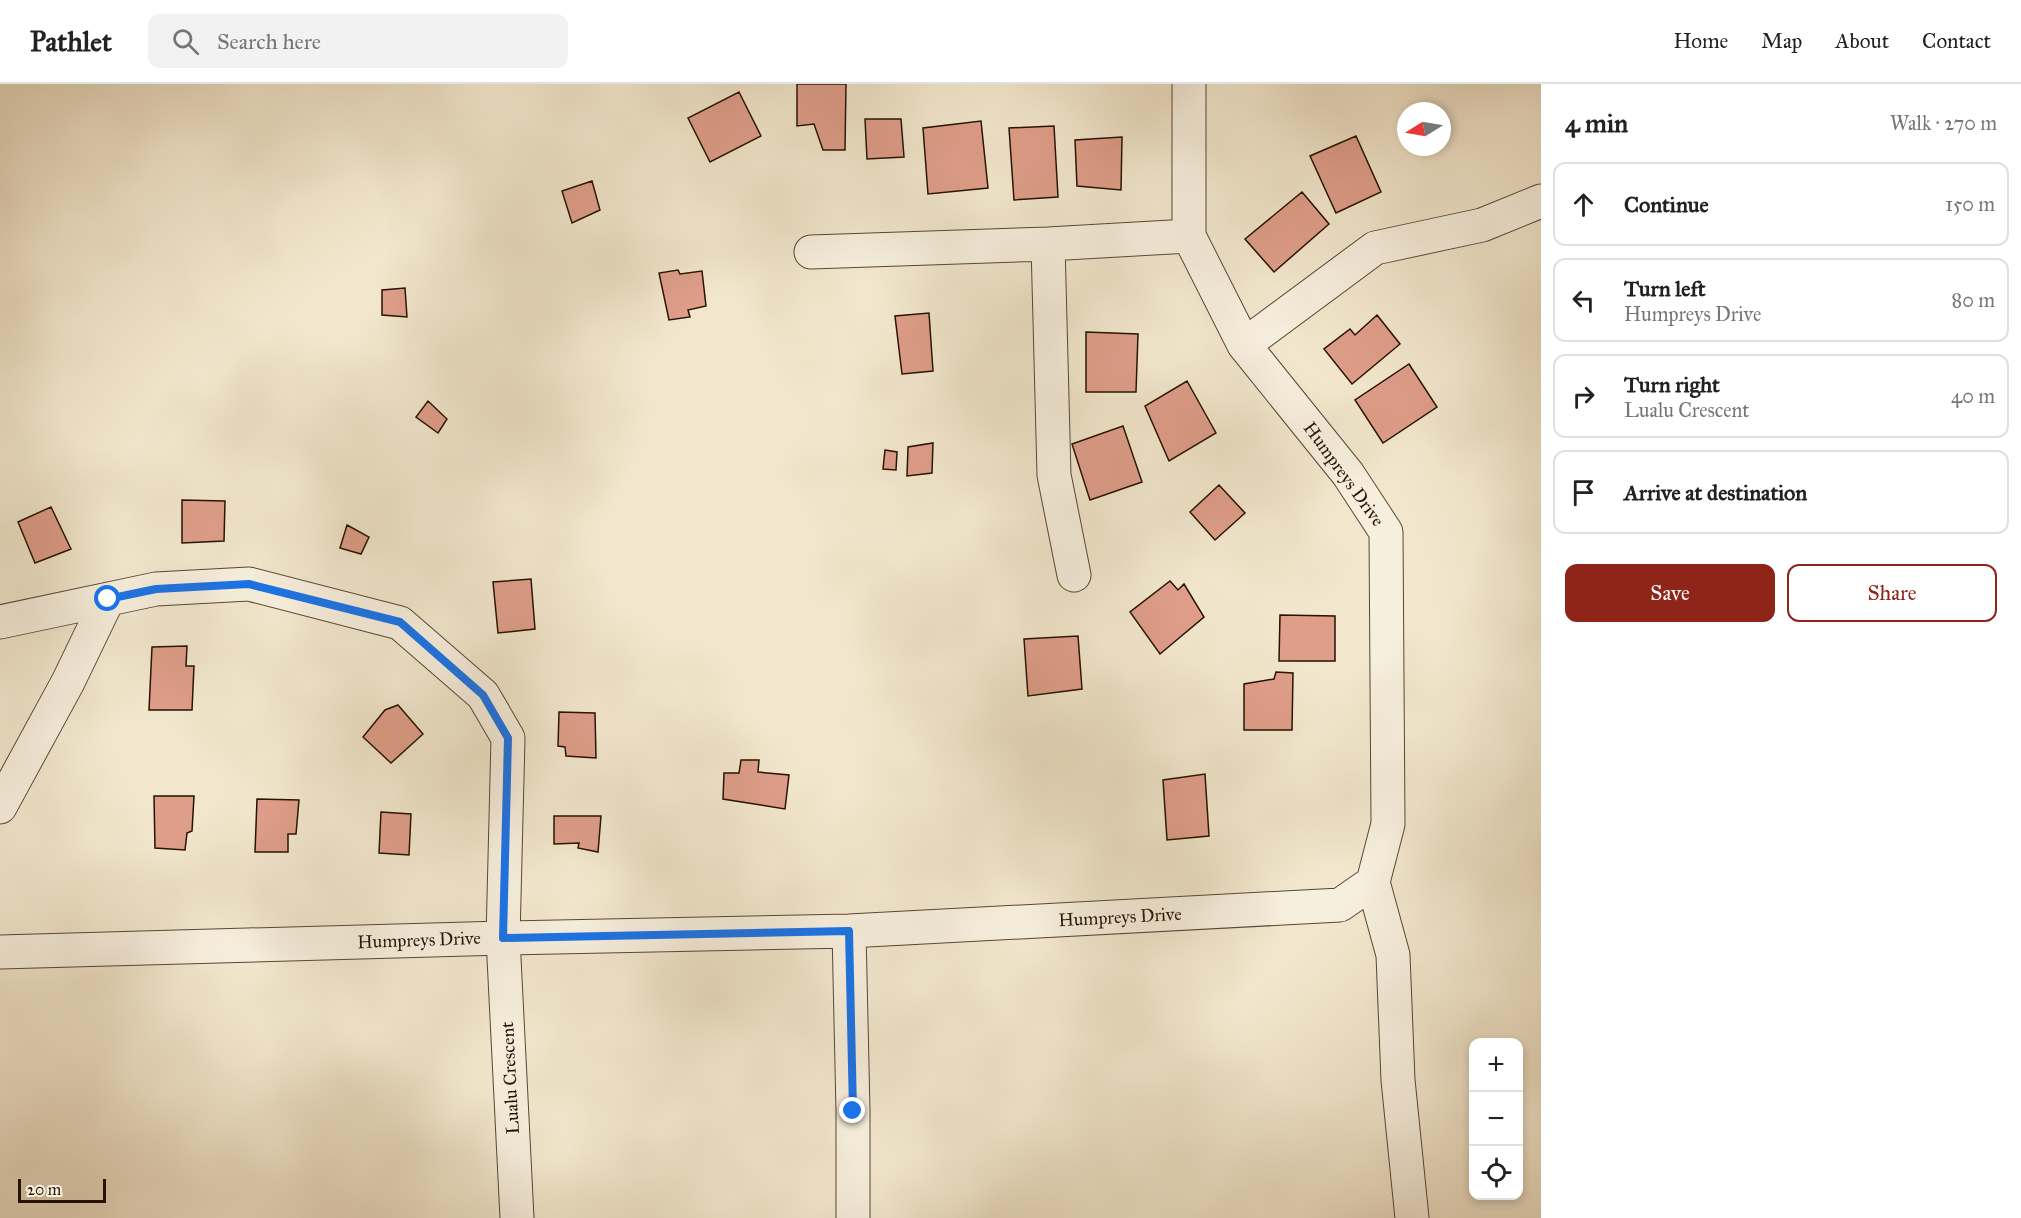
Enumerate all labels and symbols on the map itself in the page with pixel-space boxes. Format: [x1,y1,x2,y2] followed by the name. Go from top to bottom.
[1397,102,1451,156] north arrow
[1299,418,1389,530] street label: Humpreys Drive
[94,585,120,611] route start
[1058,903,1182,931] street label: Humpreys Drive
[357,927,481,953] street label: Humpreys Drive
[496,1020,524,1135] street label: Lualu Crescent
[839,1097,865,1123] route end
[18,1176,106,1204] scale bar

